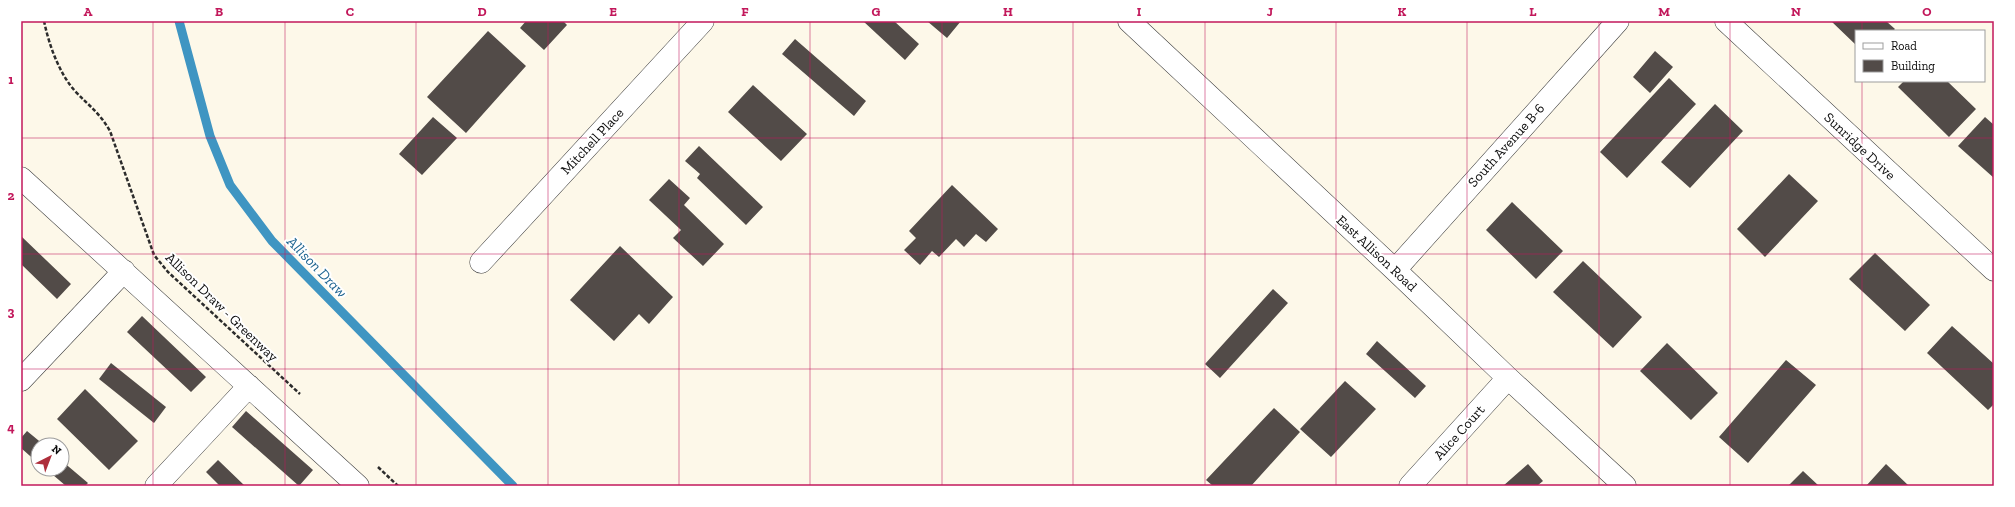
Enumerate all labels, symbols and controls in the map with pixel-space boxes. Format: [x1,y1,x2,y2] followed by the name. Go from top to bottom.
[84,4,93,19] text: A
[215,4,223,19] text: B
[346,4,354,19] text: C
[477,4,487,19] text: D
[609,4,617,19] text: E
[741,4,749,19] text: F
[872,4,881,19] text: G
[1003,4,1013,19] text: H
[1137,4,1142,19] text: I
[1267,4,1273,19] text: J
[1398,4,1407,19] text: K
[1529,4,1537,19] text: L
[1658,4,1670,19] text: M
[1791,4,1801,19] text: N
[1922,4,1932,19] text: O
[1855,30,1985,82] legend
[1891,39,1917,53] text: Road
[1891,59,1935,73] text: Building
[8,72,14,87] text: 1
[1464,100,1548,191] street label: South Avenue B-6
[557,104,628,178] street label: Mitchell Place
[1821,109,1899,184] street label: Sunridge Drive
[8,188,15,203] text: 2
[1333,212,1421,295] street label: East Allison Road
[283,232,351,302] water label: Allison Draw
[162,249,282,366] street label: Allison Draw - Greenway
[8,304,15,319] text: 3
[1430,401,1489,463] street label: Alice Court
[7,420,15,435] text: 4
[30,437,70,477] north arrow
[49,442,64,458] text: N

